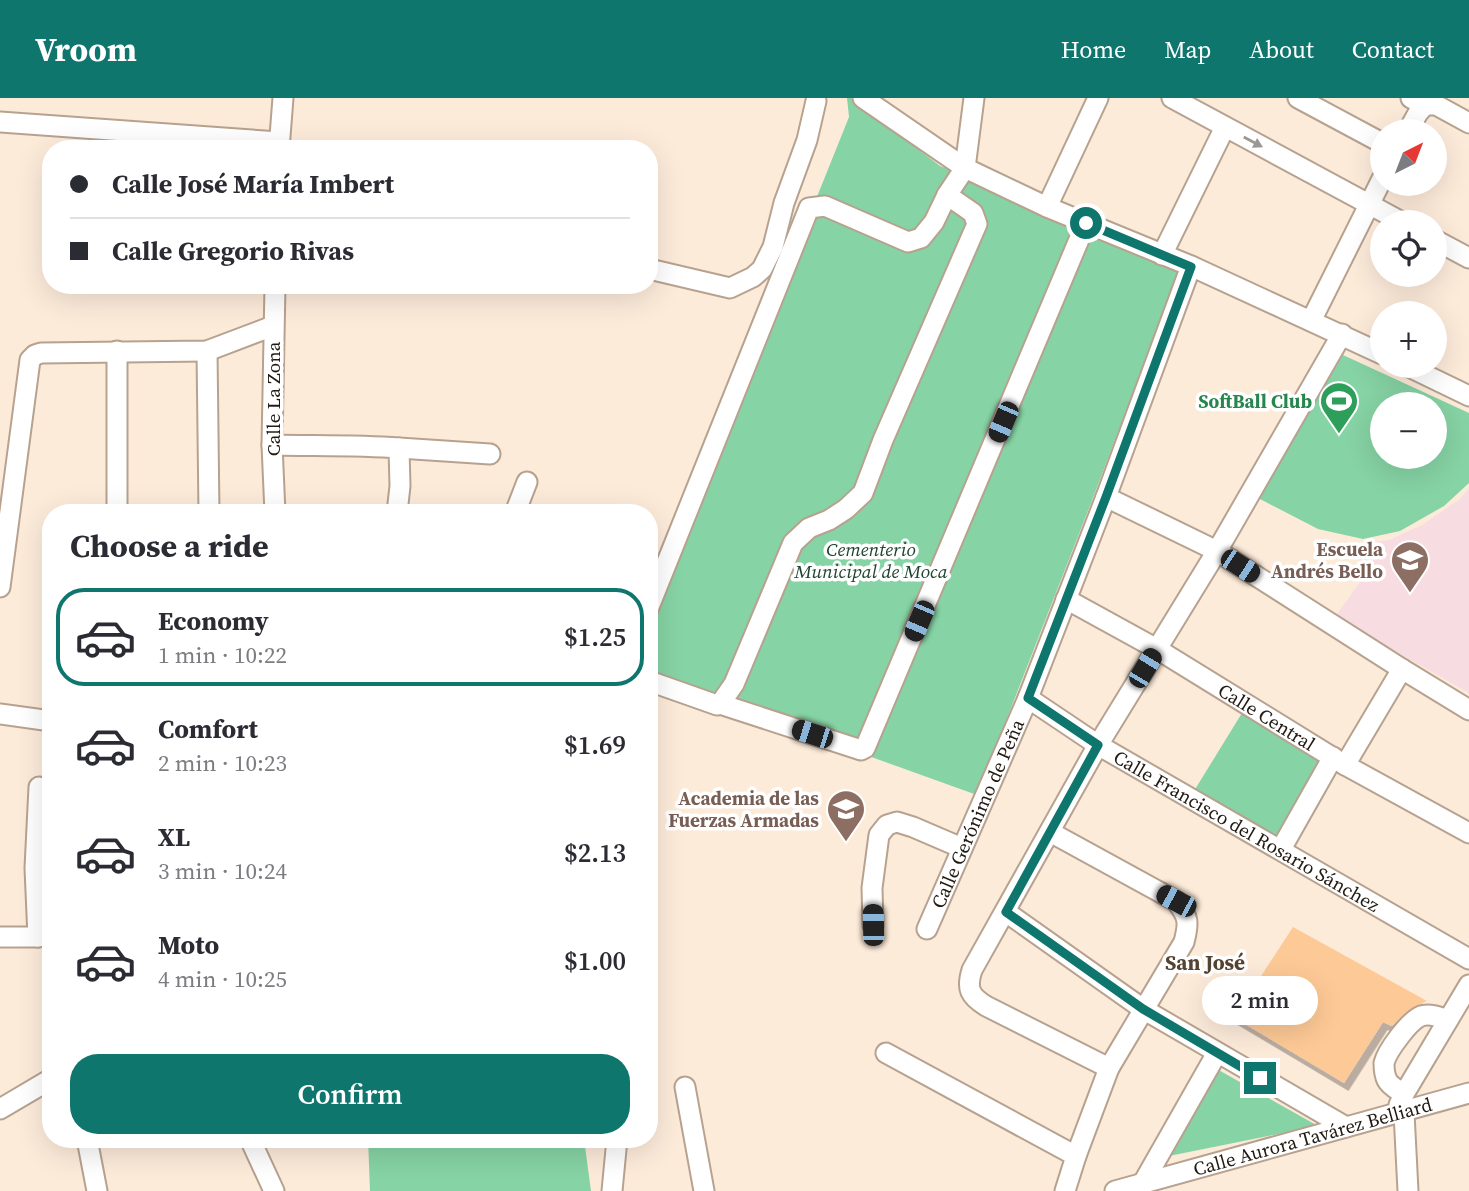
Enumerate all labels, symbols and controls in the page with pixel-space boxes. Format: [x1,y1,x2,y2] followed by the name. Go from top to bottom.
[35,27,137,72] text: Vroom
[1061,33,1126,66] text: Home
[1164,33,1211,66] text: Map
[1249,33,1314,66] text: About
[1352,33,1434,66] text: Contact
[1370,119,1447,196] north arrow
[1370,119,1447,469] map controls
[1244,136,1263,148] one-way arrow
[112,166,394,202] text: Calle José María Imbert
[1070,207,1102,239] route start
[1370,210,1447,287] button: locate
[112,233,354,269] text: Calle Gregorio Rivas
[1370,301,1447,378] button: +
[260,341,286,456] street label: Calle La Zona
[1318,380,1360,435] sports icon: SoftBall Club
[1198,388,1312,414] place label: SoftBall Club
[1370,392,1447,469] button: −
[986,399,1021,445] car
[70,524,269,568] text: Choose a ride
[793,536,948,584] park label: Cementerio Municipal de Moca
[1271,536,1384,584] place label: Escuela Andrés Bello
[1389,539,1431,594] school or university icon: Escuela Andrés Bello
[1217,546,1264,586] car
[902,598,937,644] car
[158,603,269,639] text: Economy
[74,606,137,669] icon: car
[564,619,626,655] text: $1.25
[158,639,287,671] text: 1 min · 10:22
[1126,645,1165,691] car
[1213,677,1321,757] street label: Calle Central
[158,711,258,747] text: Comfort
[74,714,137,777] icon: car
[925,715,1030,912] street label: Calle Gerónimo de Peña
[789,718,836,750] car
[564,727,626,763] text: $1.69
[1109,744,1385,918] street label: Calle Francisco del Rosario Sánchez
[158,747,287,779] text: 2 min · 10:23
[668,785,819,833] place label: Academia de las Fuerzas Armadas
[825,788,867,843] school or university icon: Academia de las Fuerzas Armadas
[158,819,190,855] text: XL
[74,822,137,885] icon: car
[564,835,626,871] text: $2.13
[158,855,287,887] text: 3 min · 10:24
[1153,882,1200,920] car
[863,904,884,946] car
[158,927,219,963] text: Moto
[74,930,137,993] icon: car
[564,943,626,979] text: $1.00
[1165,948,1245,977] district label: San José
[158,963,287,995] text: 4 min · 10:25
[1202,976,1318,1026] callout: 2 min
[1230,984,1290,1016] text: 2 min
[70,1054,630,1134] button: Confirm
[1244,1062,1276,1094] route end
[1190,1091,1435,1182] street label: Calle Aurora Tavárez Belliard

